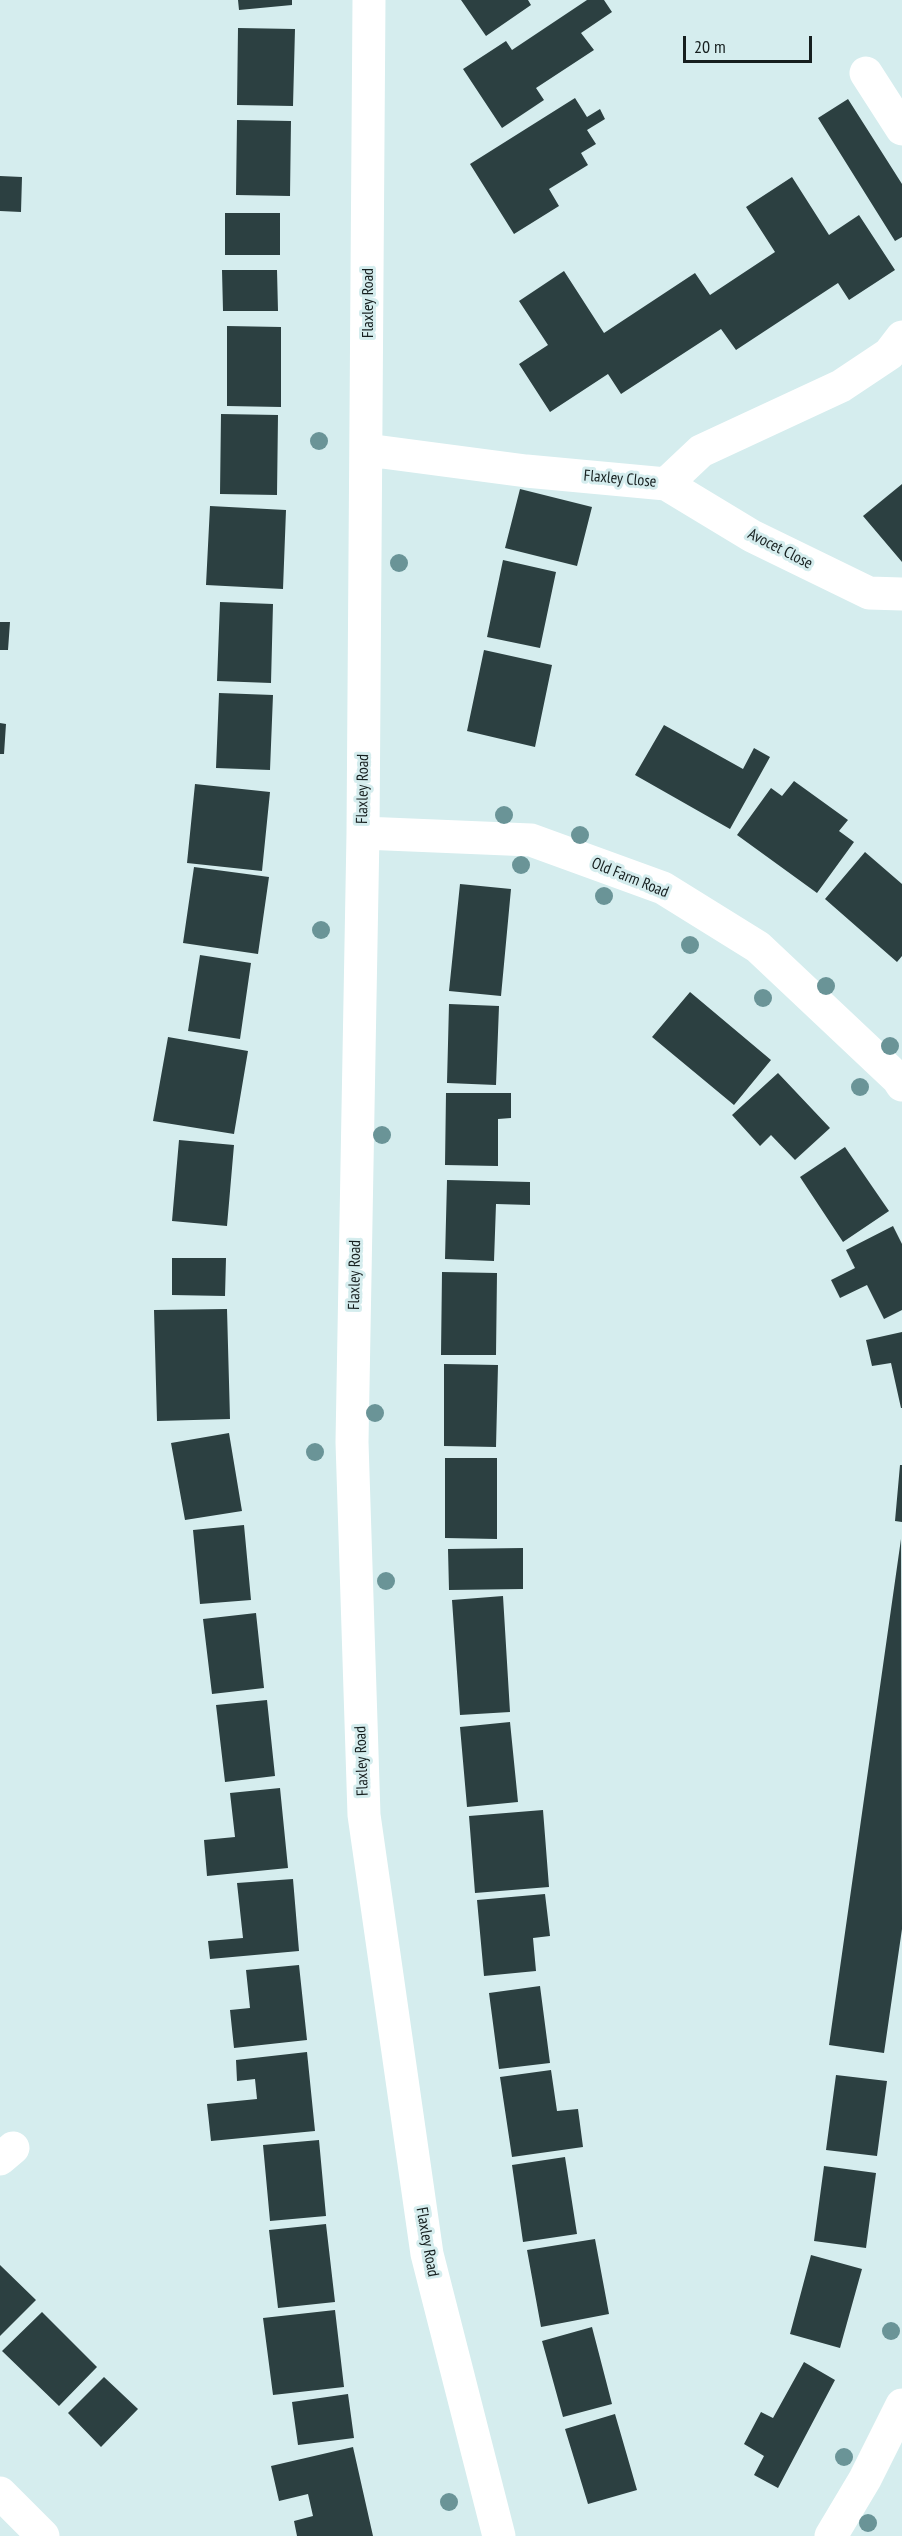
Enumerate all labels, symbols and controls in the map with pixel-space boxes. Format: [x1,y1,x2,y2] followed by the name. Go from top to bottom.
[686,24,815,62] scale bar
[694,35,726,58] text: 20 m
[358,268,378,338] street label: Flaxley Road
[583,466,657,492] street label: Flaxley Close
[744,525,816,573] street label: Avocet Close
[353,754,373,824] street label: Flaxley Road
[589,854,671,902] street label: Old Farm Road
[345,1240,365,1310] street label: Flaxley Road
[351,1726,373,1796] street label: Flaxley Road
[411,2206,443,2278] street label: Flaxley Road

